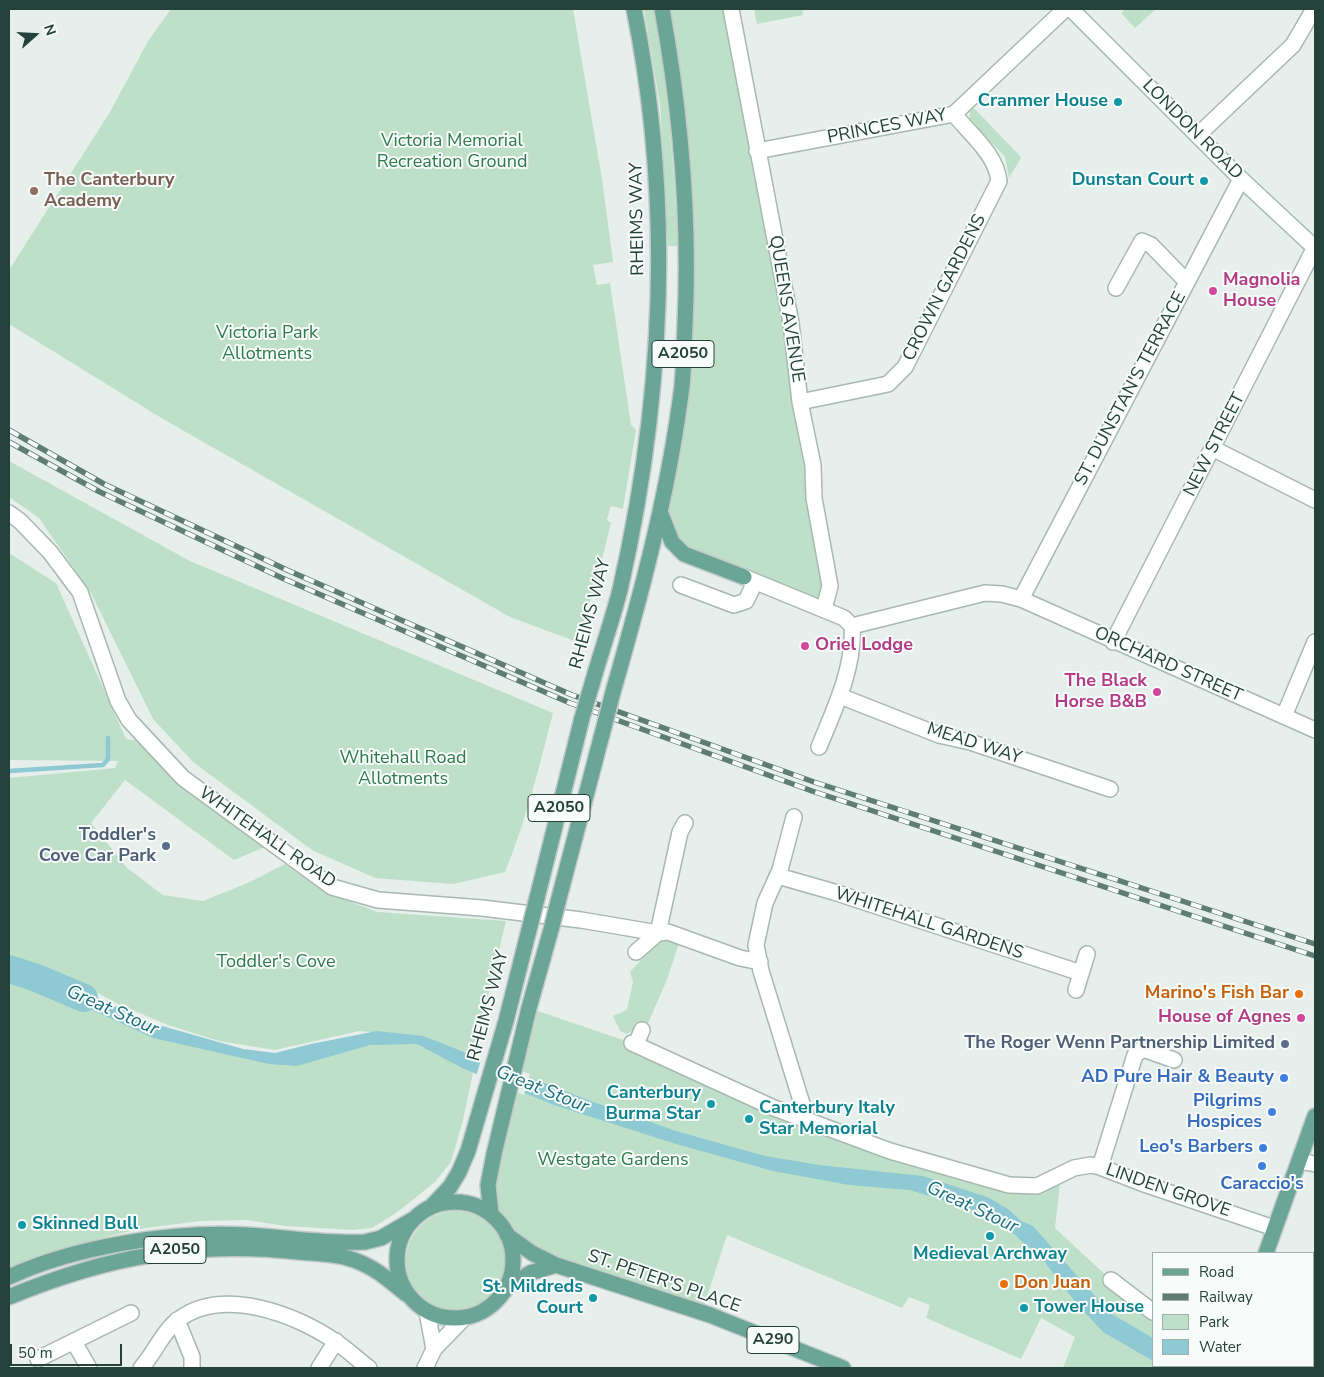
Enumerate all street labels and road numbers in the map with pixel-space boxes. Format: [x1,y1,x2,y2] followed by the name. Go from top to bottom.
[1137,75,1247,185] street label: LONDON ROAD
[826,105,948,149] street label: PRINCES WAY
[626,162,650,276] street label: RHEIMS WAY
[899,211,991,365] street label: CROWN GARDENS
[764,234,808,384] street label: QUEENS AVENUE
[1071,288,1191,490] street label: ST. DUNSTAN'S TERRACE
[652,340,714,368] road number: A2050
[1180,390,1250,500] street label: NEW STREET
[566,556,616,672] street label: RHEIMS WAY
[1091,623,1245,707] street label: ORCHARD STREET
[924,719,1024,769] street label: MEAD WAY
[194,783,340,893] street label: WHITEHALL ROAD
[528,794,590,821] road number: A2050
[832,883,1026,965] street label: WHITEHALL GARDENS
[464,948,514,1064] street label: RHEIMS WAY
[1103,1159,1233,1223] street label: LINDEN GROVE
[144,1236,206,1264] road number: A2050
[585,1246,743,1318] street label: ST. PETER'S PLACE
[747,1326,799,1354] road number: A290

